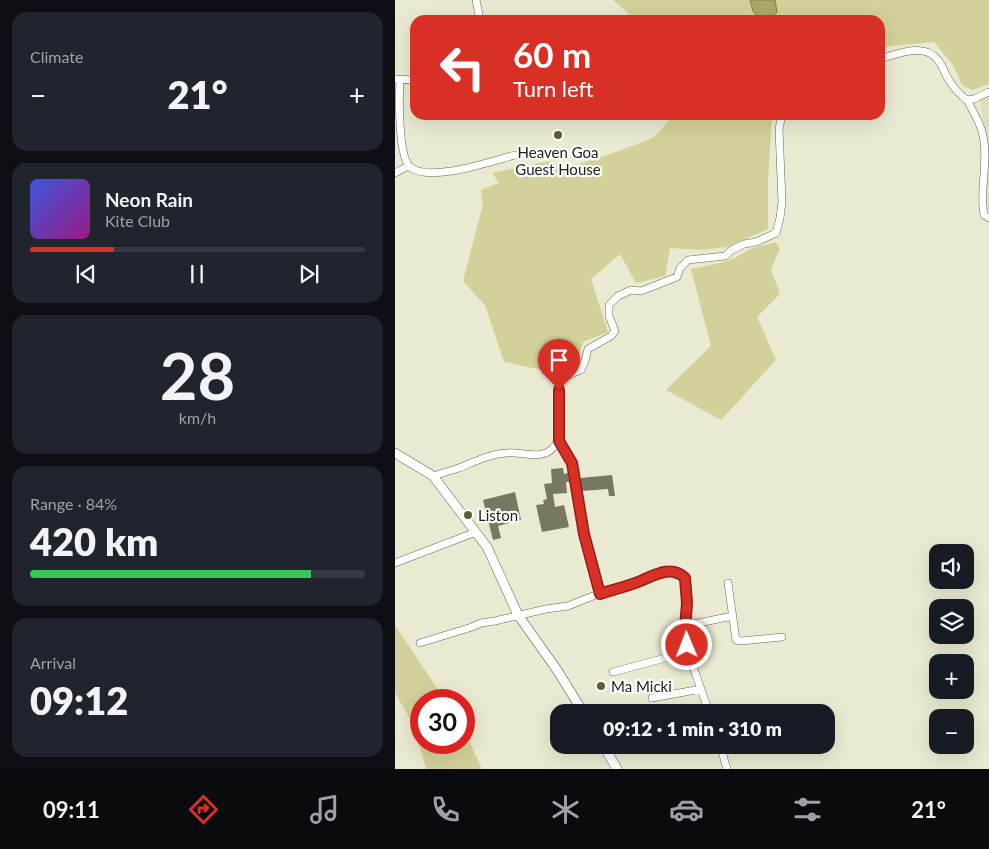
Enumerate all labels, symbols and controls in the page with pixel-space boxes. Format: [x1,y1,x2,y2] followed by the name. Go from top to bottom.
[513,33,591,75] text: 60 m
[430,35,495,100] icon: left
[30,47,83,66] text: Climate
[168,71,227,117] text: 21°
[513,75,594,102] text: Turn left
[30,78,46,112] text: −
[349,78,365,112] text: +
[552,129,564,141] marker: Heaven Goa Guest House
[515,143,601,178] place label: Heaven Goa Guest House
[105,188,193,211] text: Neon Rain
[105,211,170,230] text: Kite Club
[72,260,100,288] icon: previous
[183,260,211,288] icon: pause
[295,260,323,288] icon: next
[160,336,235,414] text: 28
[538,339,580,390] pin
[545,346,573,374] icon: arrive
[179,408,216,427] text: km/h
[30,494,117,513] text: Range · 84%
[478,506,518,524] place label: Liston
[462,509,474,521] marker: Liston
[30,518,158,564] text: 420 km
[929,544,974,754] map controls
[929,544,974,589] button: sound
[929,599,974,644] button: layers
[660,618,712,670] position arrow
[30,653,76,672] text: Arrival
[929,654,974,699] button: +
[30,677,128,723] text: 09:12
[611,677,672,695] place label: Ma Micki
[595,680,607,692] marker: Ma Micki
[410,689,475,754] speed limit sign: 30
[929,709,974,754] button: −
[603,717,782,740] text: 09:12 · 1 min · 310 m
[186,792,221,827] icon: directions
[307,792,342,827] icon: music
[428,792,463,827] icon: phone
[548,792,583,827] icon: climate
[669,792,704,827] icon: car
[790,792,825,827] icon: filters
[43,796,100,823] text: 09:11
[911,796,946,823] text: 21°

